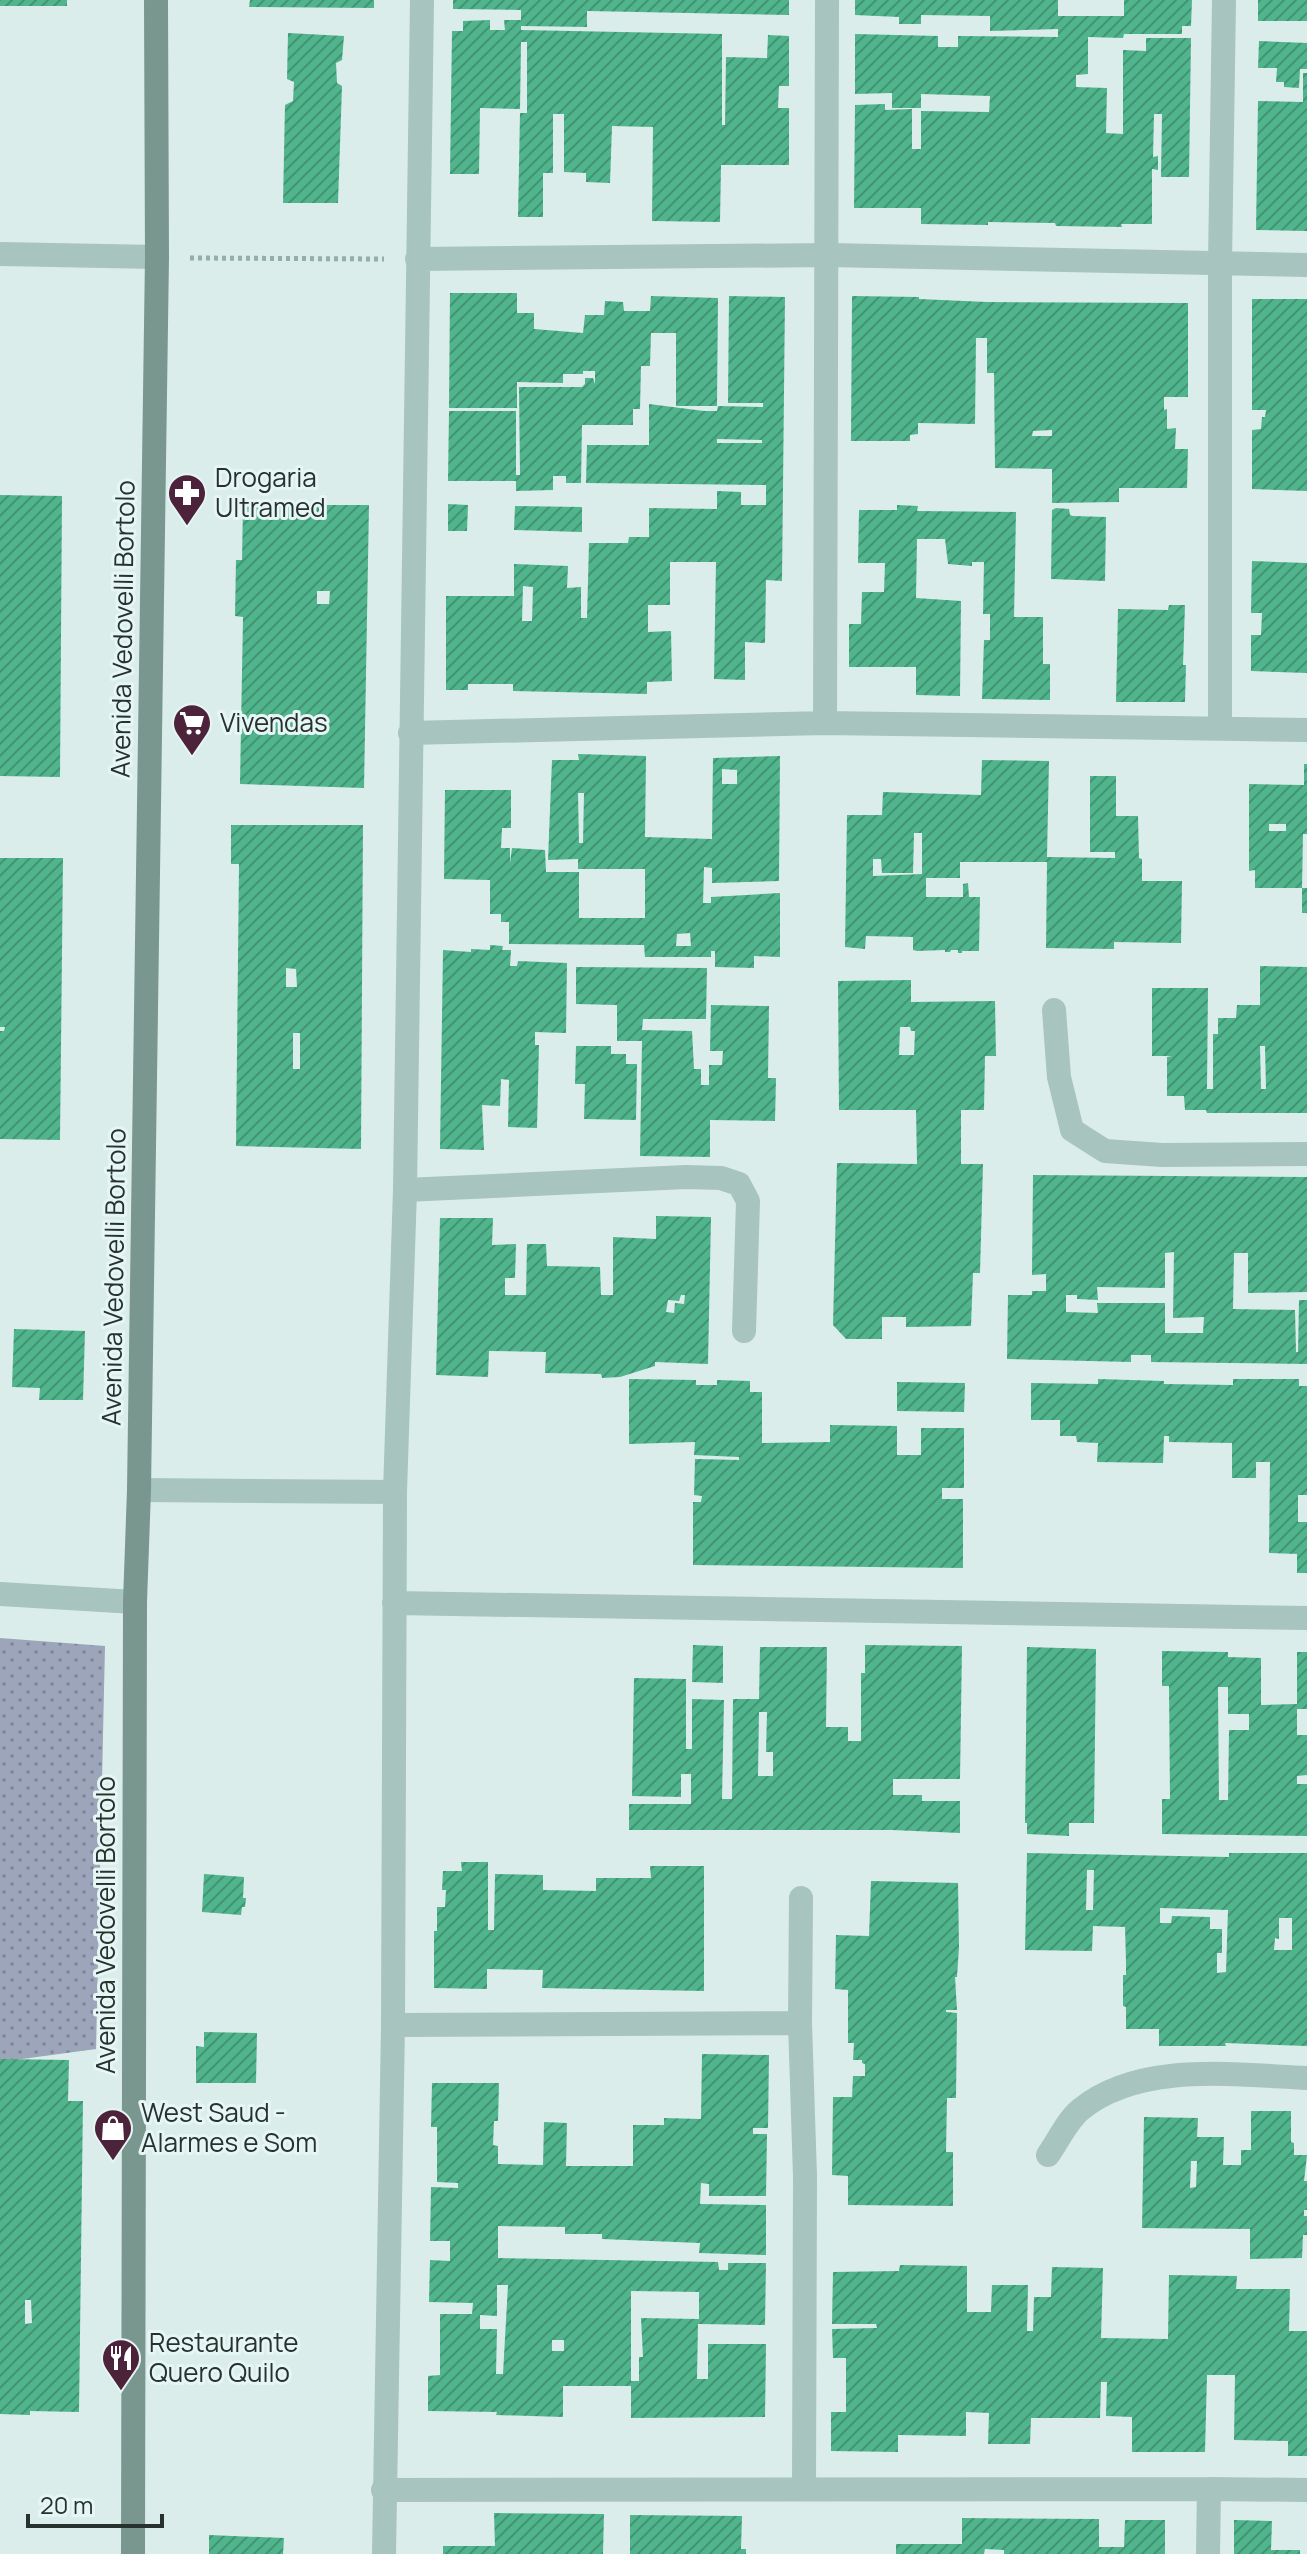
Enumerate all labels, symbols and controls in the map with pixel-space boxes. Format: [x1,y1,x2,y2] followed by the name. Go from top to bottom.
[215,459,326,525] place label: Drogaria Ultramed
[166,472,208,527] pharmacy icon: Drogaria Ultramed
[101,480,143,778] street label: Avenida Vedovelli Bortolo
[171,702,213,757] supermarket icon: Vivendas
[220,704,328,740] place label: Vivendas
[92,1128,134,1426] street label: Avenida Vedovelli Bortolo
[87,1776,123,2074] street label: Avenida Vedovelli Bortolo
[141,2094,317,2160] place label: West Saud - Alarmes e Som
[92,2107,134,2162] shop icon: West Saud - Alarmes e Som
[149,2324,298,2390] place label: Restaurante Quero Quilo
[100,2337,142,2392] restaurant icon: Restaurante Quero Quilo
[28,2478,162,2528] scale bar
[40,2488,93,2521] text: 20 m

